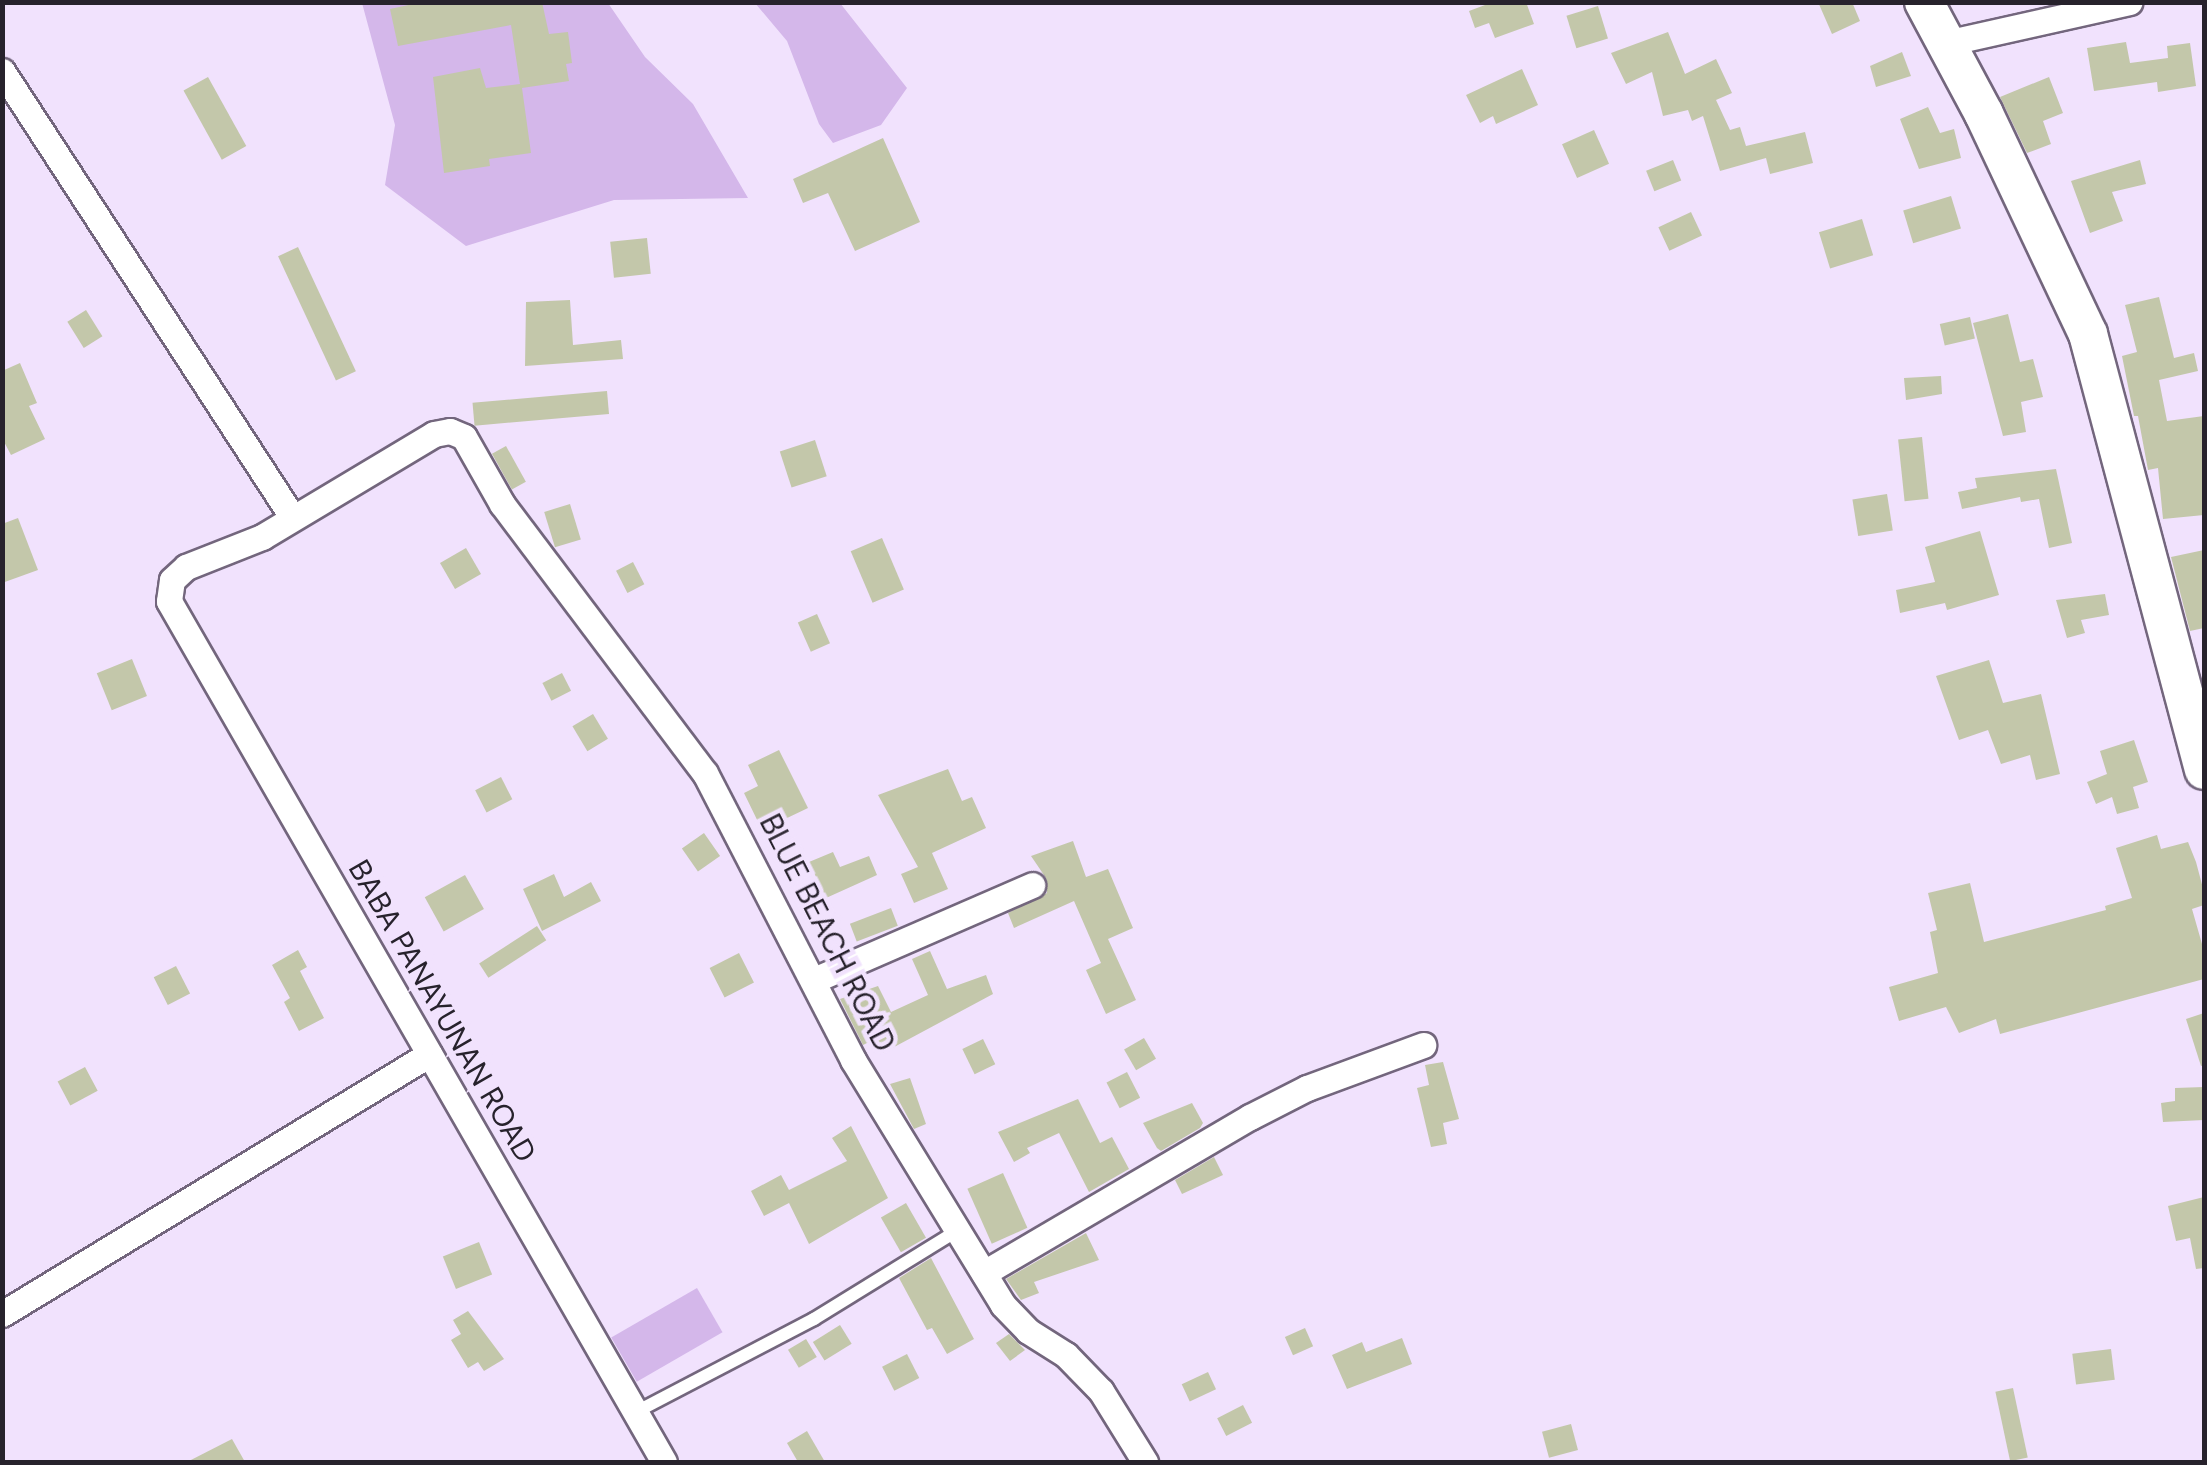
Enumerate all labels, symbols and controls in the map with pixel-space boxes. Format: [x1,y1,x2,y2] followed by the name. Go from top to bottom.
[752,808,902,1058] street label: BLUE BEACH ROAD
[341,854,543,1168] street label: BABA PANAYUNAN ROAD

